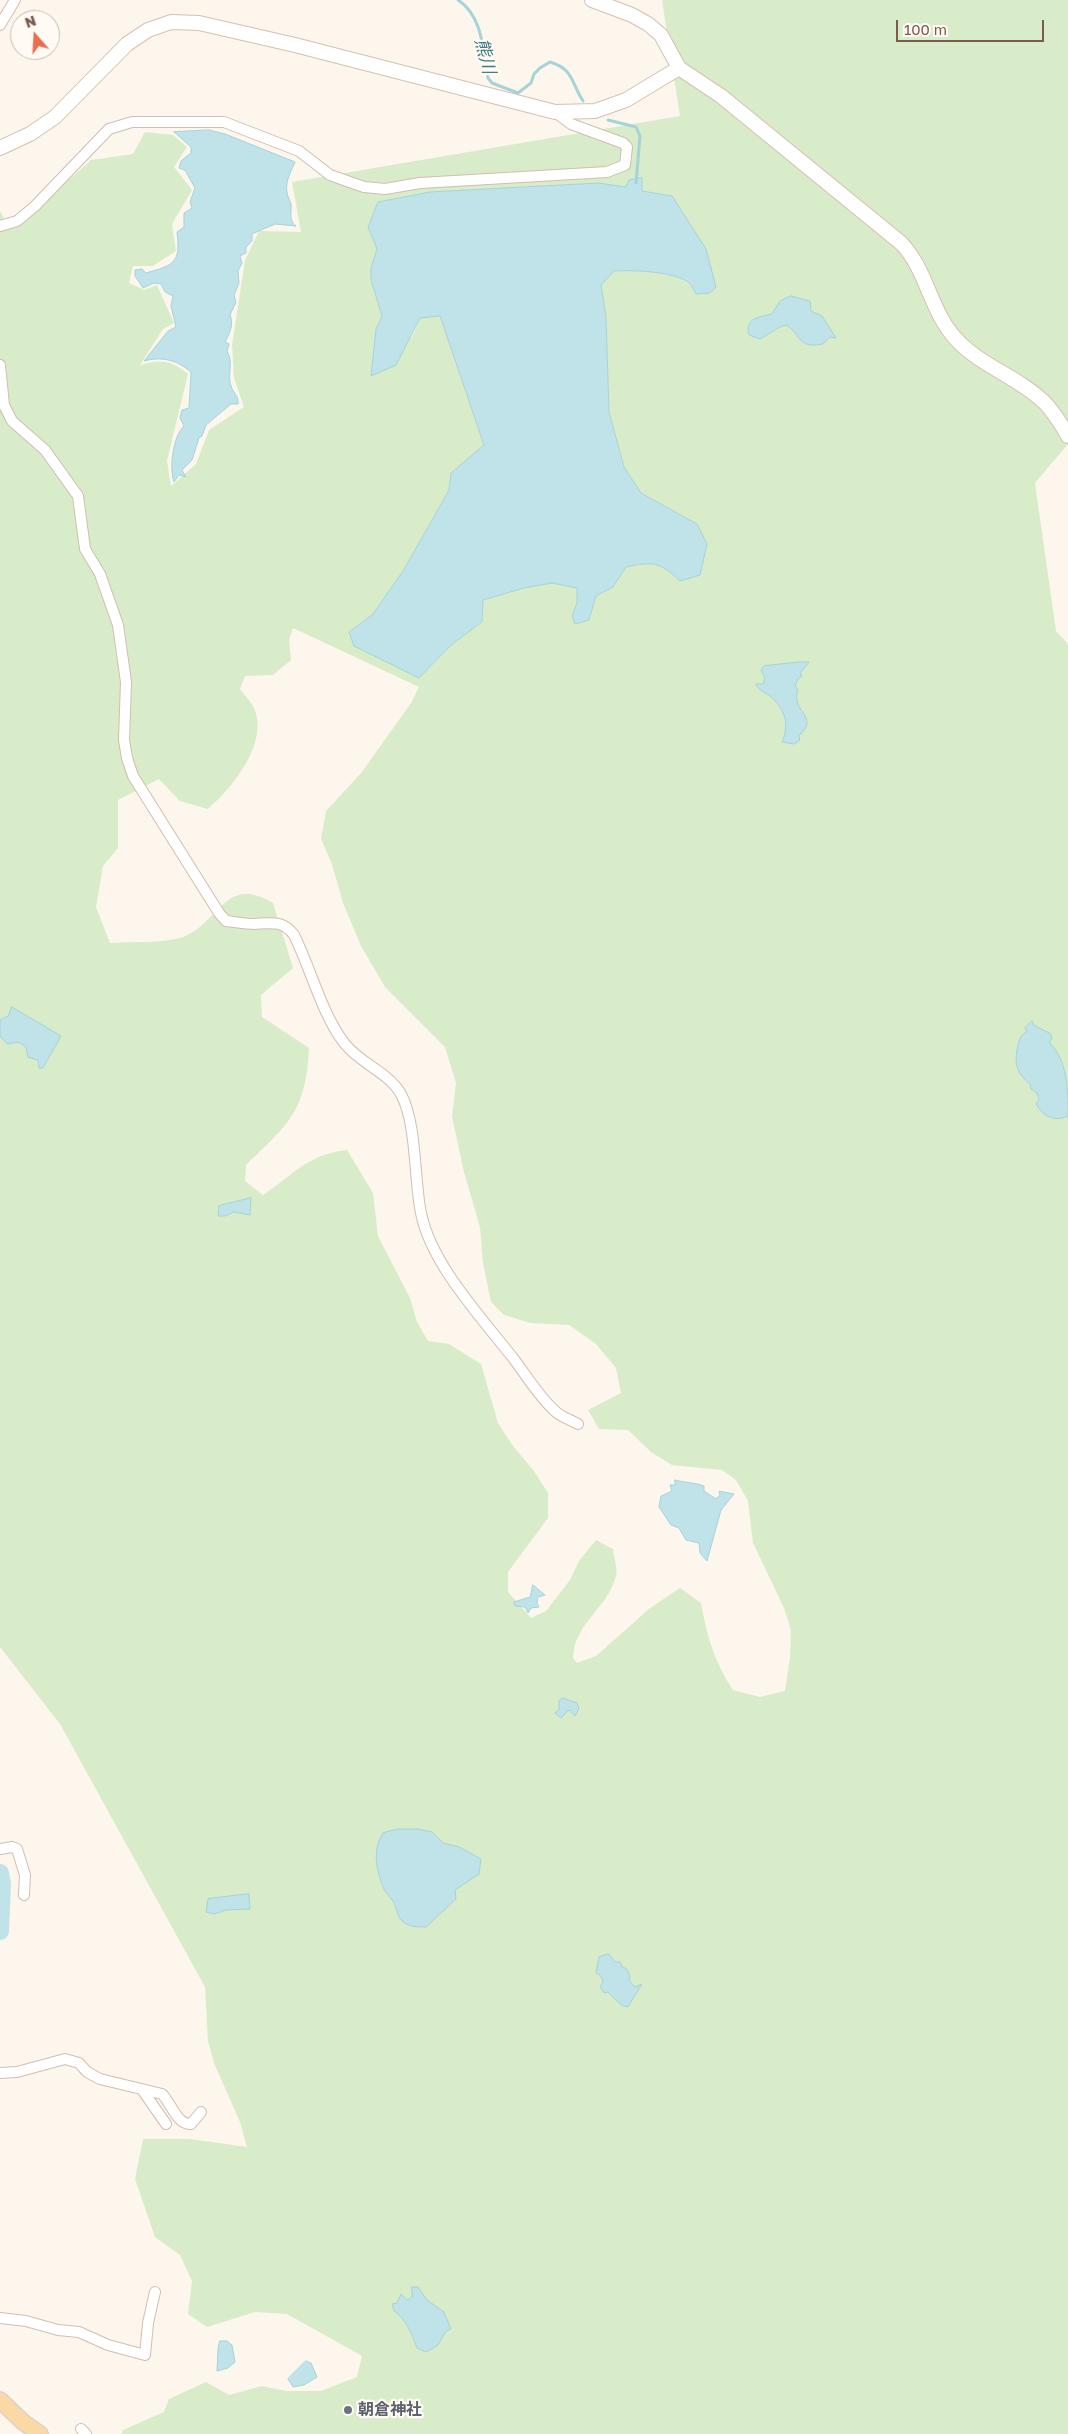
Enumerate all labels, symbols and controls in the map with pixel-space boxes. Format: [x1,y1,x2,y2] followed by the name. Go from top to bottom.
[10,10,60,60] north arrow
[898,10,1046,42] scale bar
[22,12,38,31] text: N
[904,20,947,38] text: 100 m
[470,36,500,76] water label: 熊川
[358,2400,422,2420] place label: 朝倉神社
[342,2404,354,2416] marker: 朝倉神社

